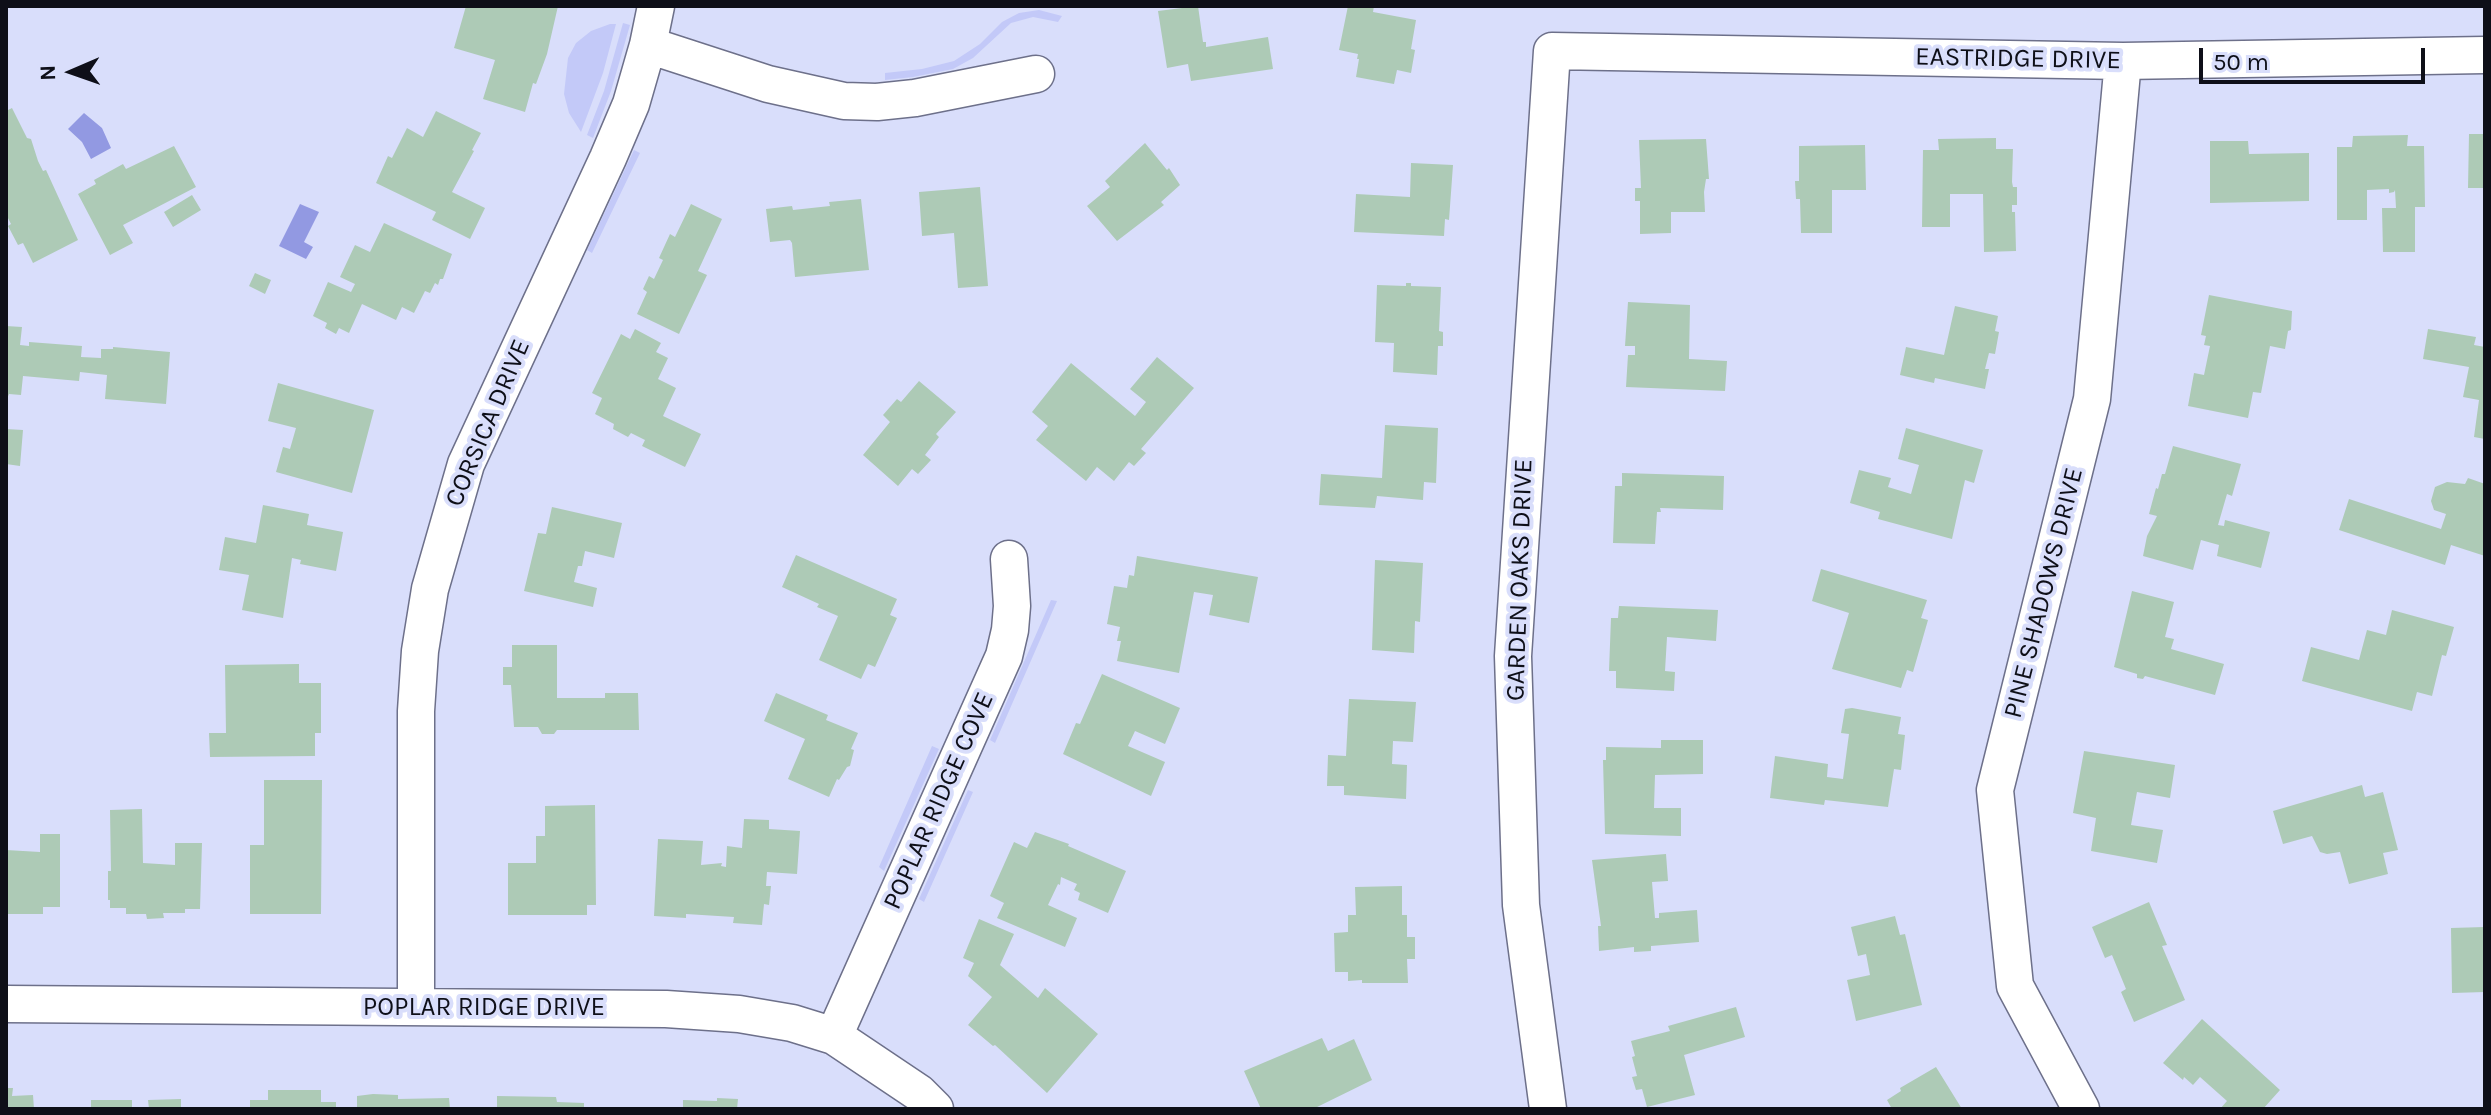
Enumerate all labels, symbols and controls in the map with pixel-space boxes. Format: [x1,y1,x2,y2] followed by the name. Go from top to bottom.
[32,32,112,112] north arrow
[2203,32,2429,82] scale bar
[1915,42,2121,76] street label: EASTRIDGE DRIVE
[2213,48,2269,76] text: 50 m
[35,64,61,81] text: N
[439,335,537,511] street label: CORSICA DRIVE
[1500,458,1540,702] street label: GARDEN OAKS DRIVE
[1998,465,2090,721] street label: PINE SHADOWS DRIVE
[877,688,1001,914] street label: POPLAR RIDGE COVE
[363,992,605,1024] street label: POPLAR RIDGE DRIVE

